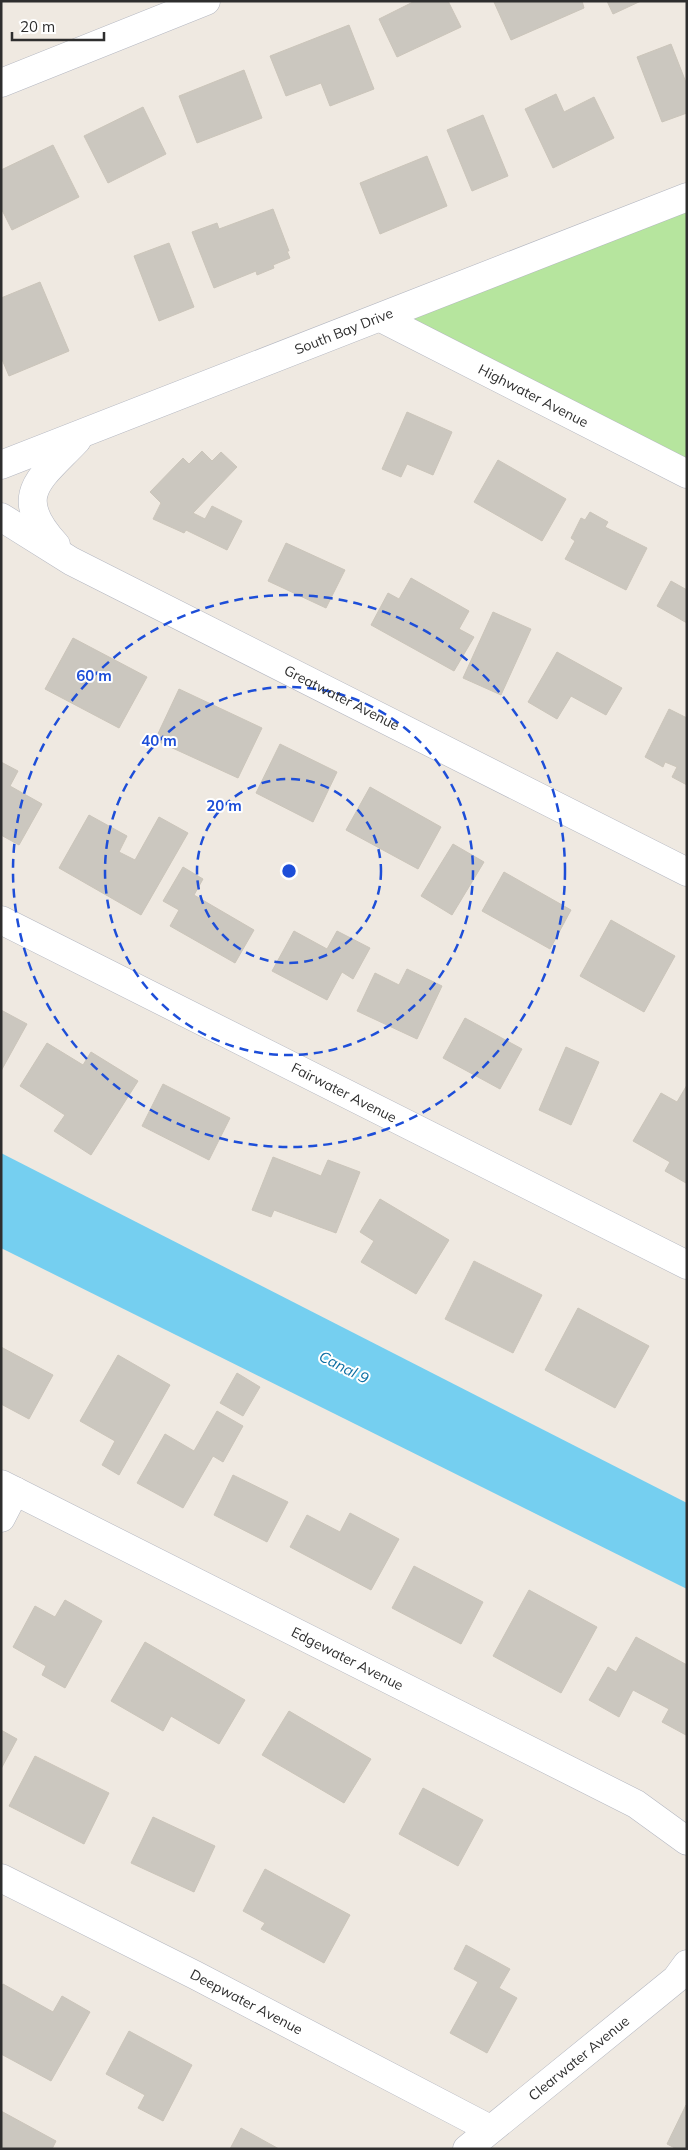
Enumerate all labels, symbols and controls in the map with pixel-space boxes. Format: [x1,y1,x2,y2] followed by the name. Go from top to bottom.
[12,10,105,42] scale bar
[20,17,55,36] text: 20 m
[292,304,396,358] street label: South Bay Drive
[475,360,591,431] street label: Highwater Avenue
[281,661,402,734] street label: Greatwater Avenue
[76,666,112,685] text: 60 m
[141,731,177,750] text: 40 m
[206,796,242,815] text: 20 m
[280,862,298,880] centre of rings
[288,1059,400,1126] street label: Fairwater Avenue
[316,1346,372,1388] water label: Canal 9
[288,1623,406,1694] street label: Edgewater Avenue
[187,1965,306,2039] street label: Deepwater Avenue
[525,2012,633,2105] street label: Clearwater Avenue

